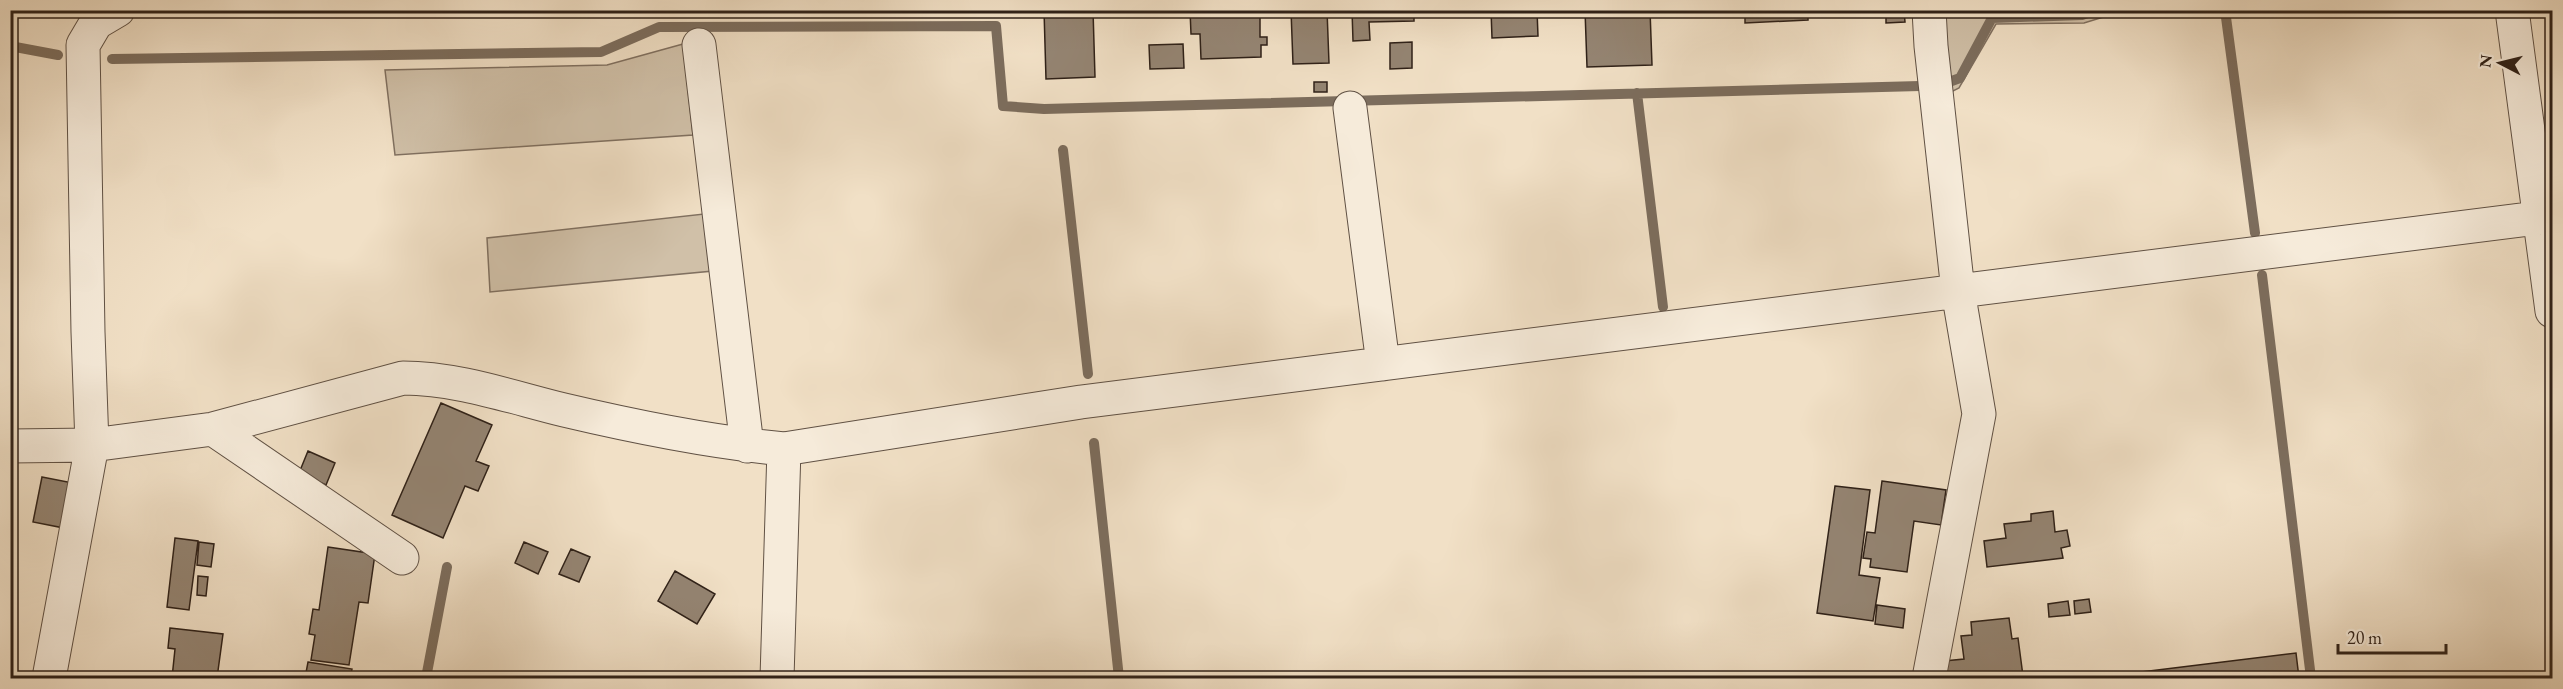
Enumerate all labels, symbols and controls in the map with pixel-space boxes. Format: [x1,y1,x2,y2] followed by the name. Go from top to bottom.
[2470,33,2530,93] north arrow
[2474,53,2497,69] text: N
[2338,617,2446,655] scale bar
[2347,626,2382,649] text: 20 m

